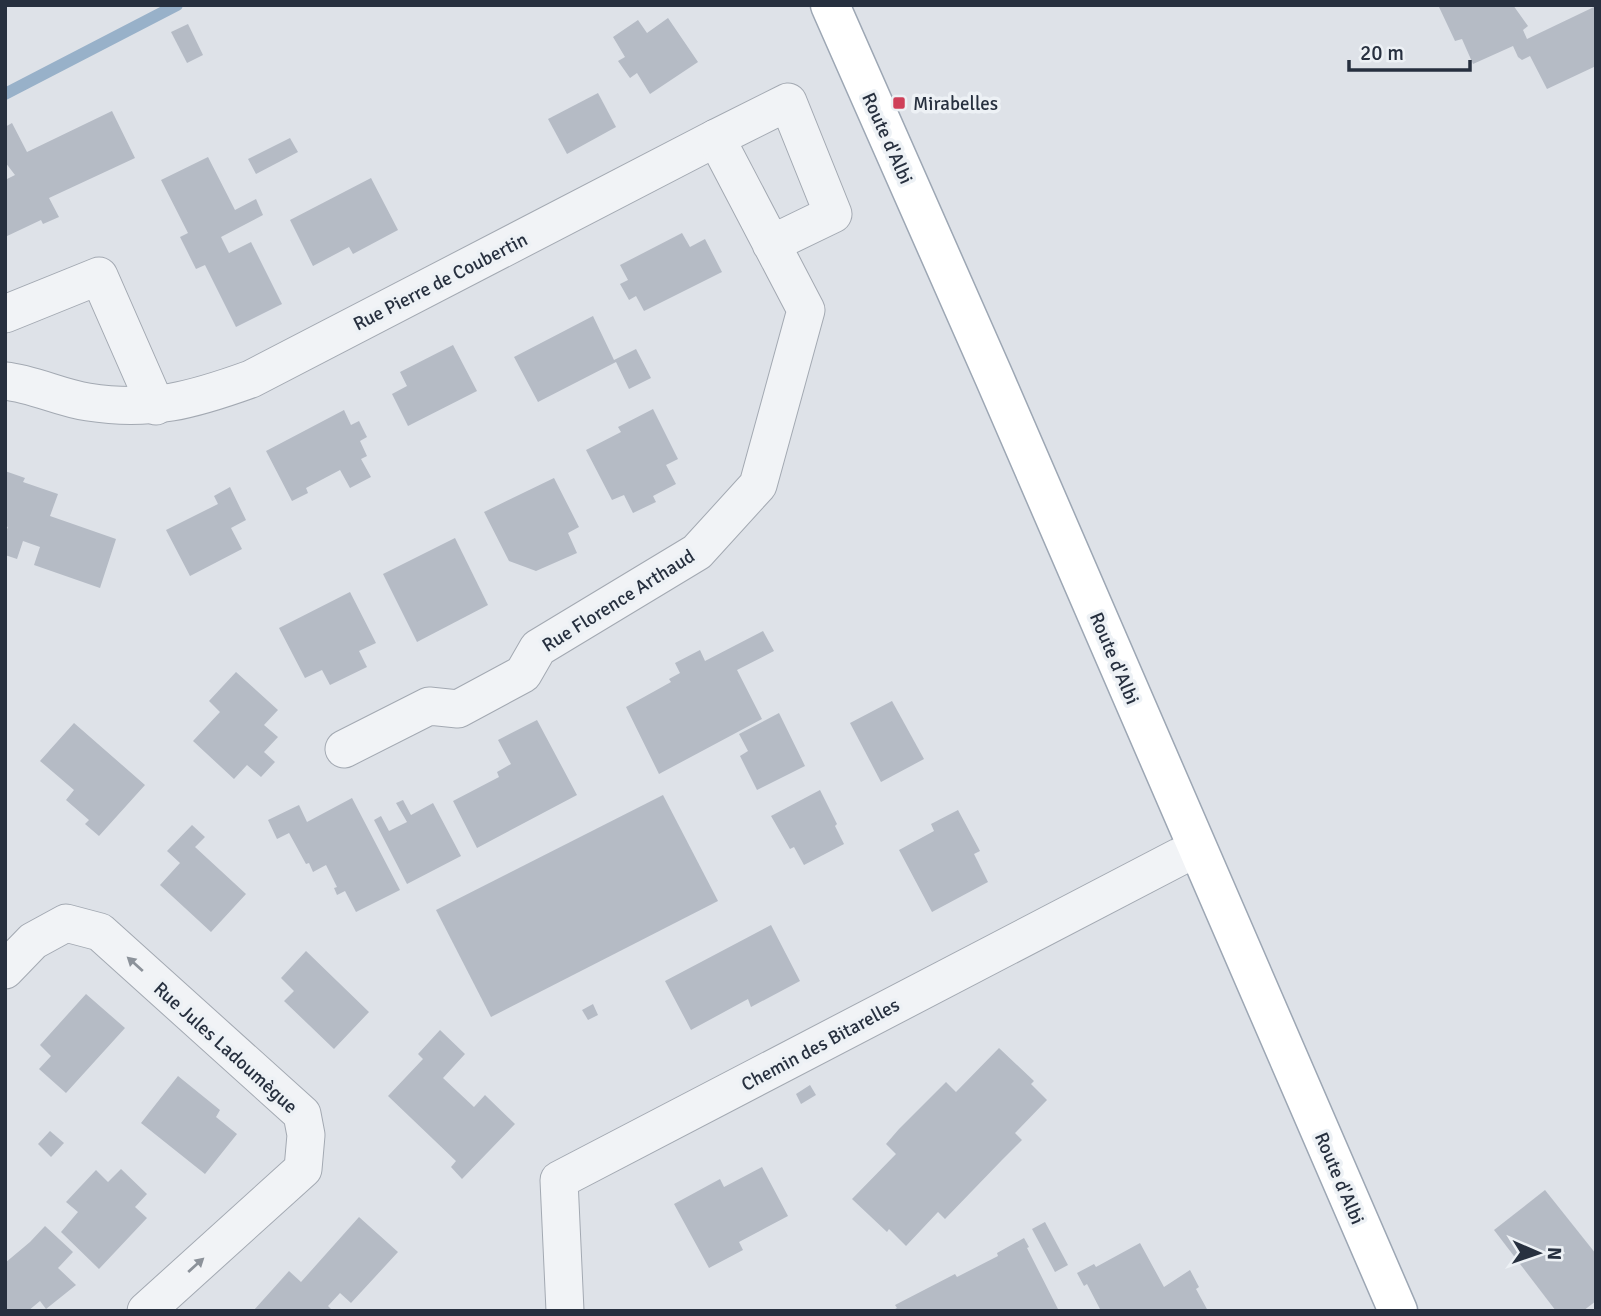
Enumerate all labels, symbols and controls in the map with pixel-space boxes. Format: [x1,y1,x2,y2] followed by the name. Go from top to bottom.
[1349,28,1470,72] scale bar
[1360,40,1404,66] text: 20 m
[856,89,918,188] street label: Route d'Albi
[913,92,998,116] place label: Mirabelles
[891,95,907,111] marker: Mirabelles
[349,228,532,336] street label: Rue Pierre de Coubertin
[538,544,699,657] street label: Rue Florence Arthaud
[1084,609,1144,708] street label: Route d'Albi
[127,956,144,972] one-way arrow
[148,977,302,1119] street label: Rue Jules Ladoumègue
[737,993,904,1097] street label: Chemin des Bitarelles
[1309,1129,1369,1228] street label: Route d'Albi
[1503,1218,1573,1288] north arrow
[1542,1247,1566,1261] text: N
[188,1258,205,1273] one-way arrow

